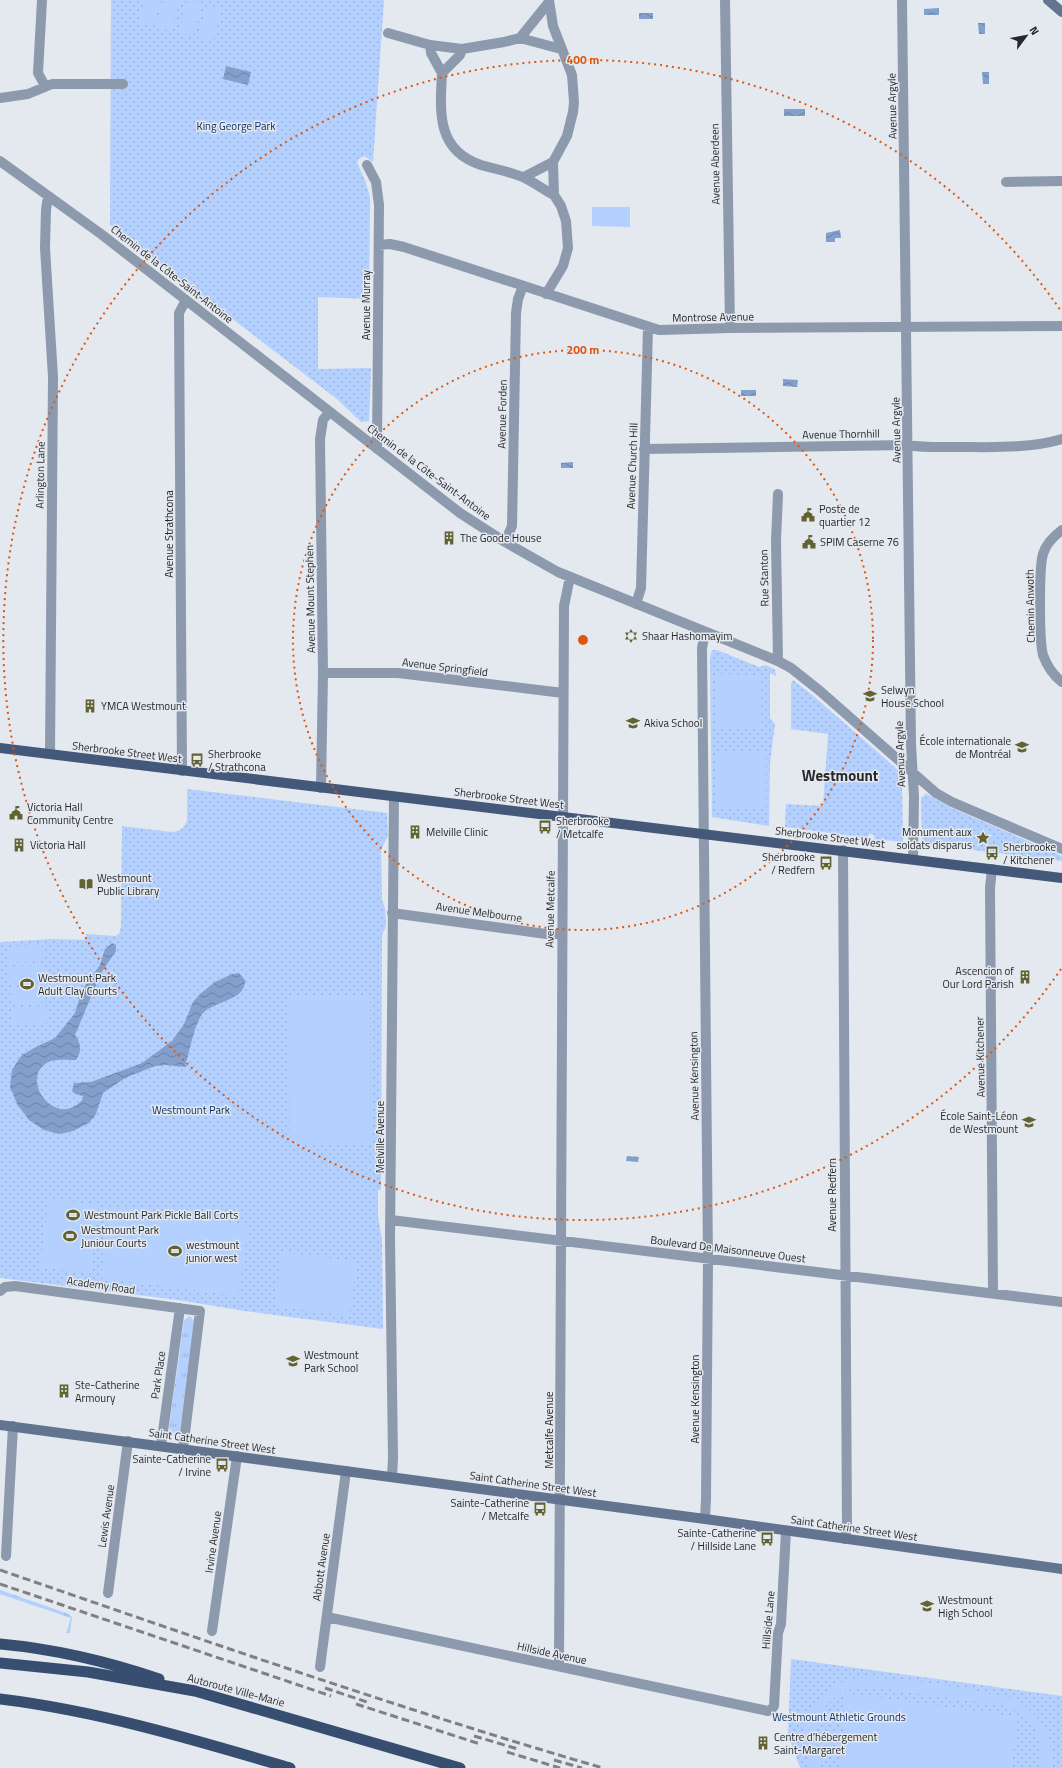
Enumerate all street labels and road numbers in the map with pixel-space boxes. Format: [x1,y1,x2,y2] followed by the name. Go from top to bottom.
[883,72,901,139] street label: Avenue Argyle
[706,123,724,205] street label: Avenue Aberdeen
[107,221,237,327] street label: Chemin de la Côte-Saint-Antoine
[358,269,374,340] street label: Avenue Murray
[672,308,754,326] street label: Montrose Avenue
[493,379,511,449] street label: Avenue Forden
[887,396,905,463] street label: Avenue Argyle
[364,420,495,524] street label: Chemin de la Côte-Saint-Antoine
[622,423,642,509] street label: Avenue Church Hill
[802,425,880,443] street label: Avenue Thornhill
[31,441,49,509] street label: Arlington Lane
[161,490,177,578] street label: Avenue Strathcona
[301,545,319,653] street label: Avenue Mount Stephen
[756,549,772,607] street label: Rue Stanton
[1021,569,1039,643] street label: Chemin Anwoth
[401,654,489,680] street label: Avenue Springfield
[891,720,909,787] street label: Avenue Argyle
[71,737,183,767] street label: Sherbrooke Street West
[453,783,565,813] street label: Sherbrooke Street West
[774,822,886,852] street label: Sherbrooke Street West
[541,870,559,948] street label: Avenue Metcalfe
[435,898,524,926] street label: Avenue Melbourne
[971,1016,989,1098] street label: Avenue Kitchener
[685,1031,703,1121] street label: Avenue Kensington
[372,1100,388,1173] street label: Melville Avenue
[824,1158,840,1232] street label: Avenue Redfern
[649,1232,807,1266] street label: Boulevard De Maisonneuve Ouest
[66,1272,136,1298] street label: Academy Road
[147,1350,169,1400] street label: Park Place
[687,1354,703,1444] street label: Avenue Kensington
[541,1391,557,1469] street label: Metcalfe Avenue
[148,1424,277,1458] street label: Saint Catherine Street West
[469,1467,598,1501] street label: Saint Catherine Street West
[94,1483,118,1549] street label: Lewis Avenue
[201,1510,225,1574] street label: Irvine Avenue
[790,1511,919,1545] street label: Saint Catherine Street West
[308,1532,334,1602] street label: Abbott Avenue
[757,1590,779,1650] street label: Hillside Lane
[516,1638,589,1668] street label: Hillside Avenue
[186,1669,287,1711] street label: Autoroute Ville-Marie

